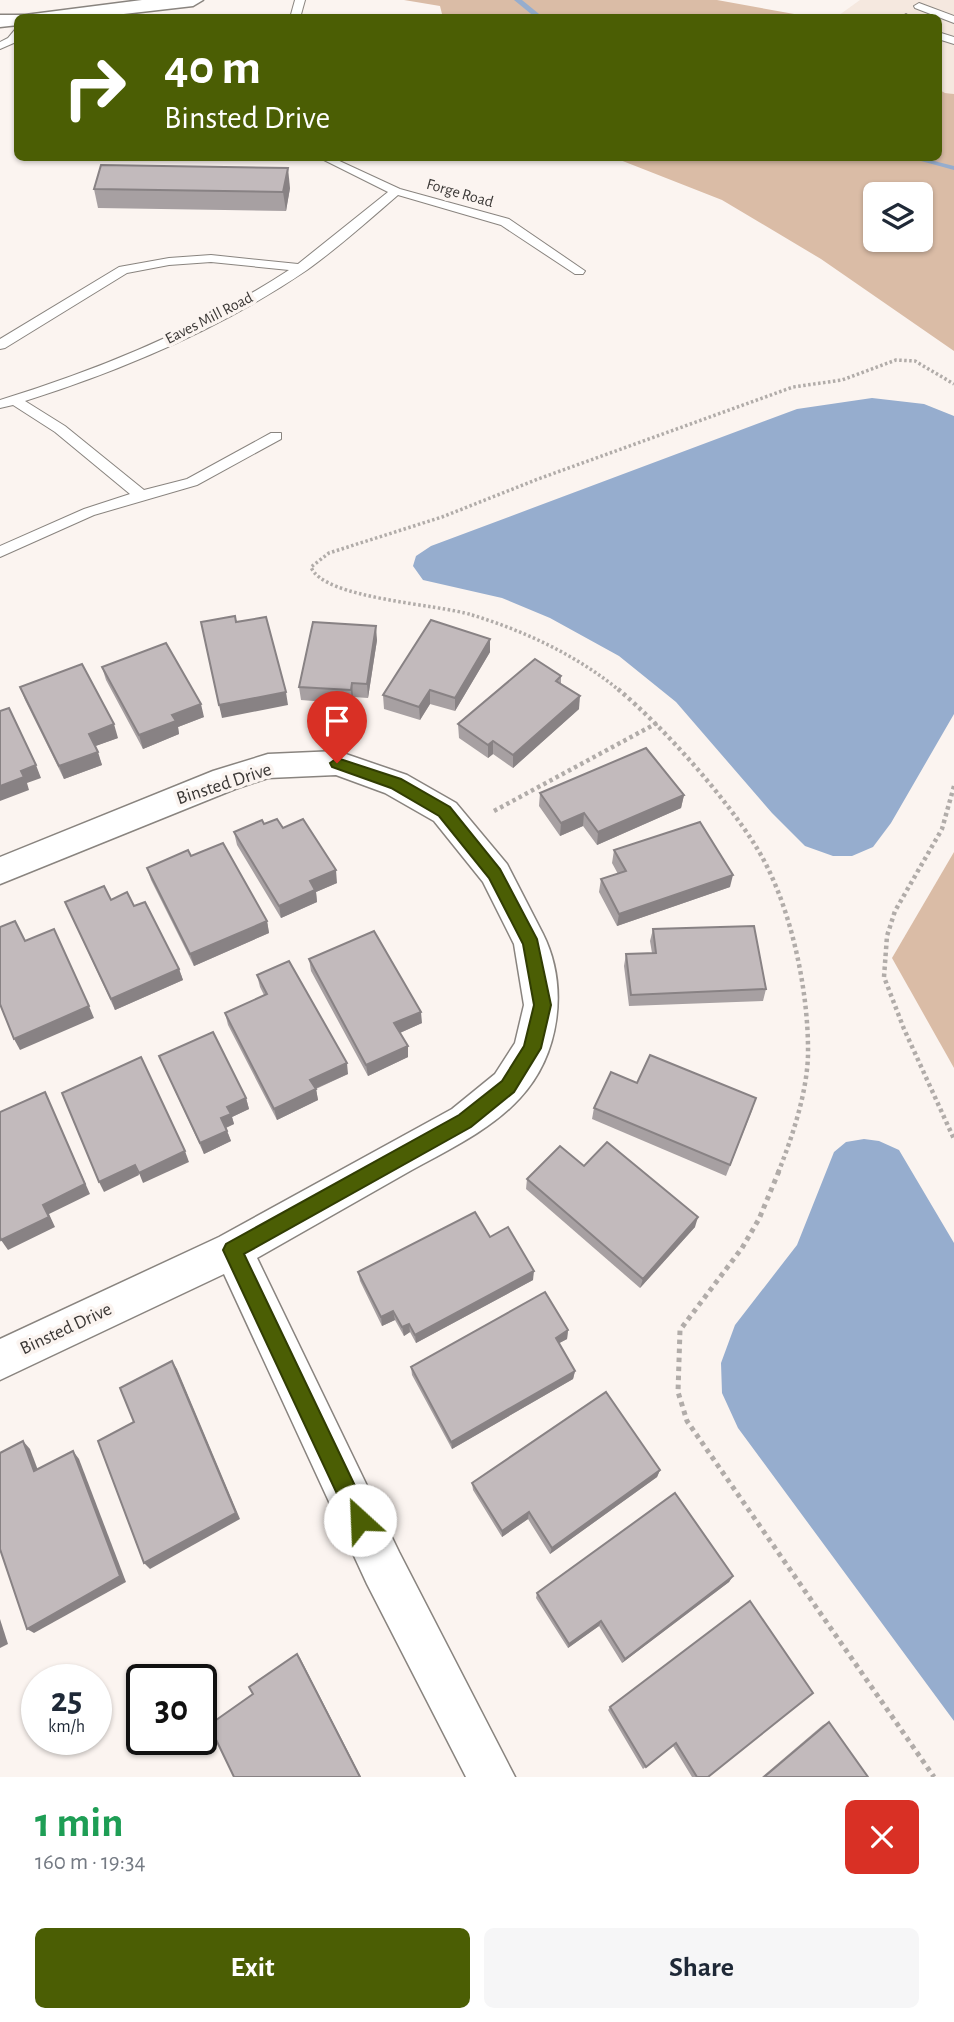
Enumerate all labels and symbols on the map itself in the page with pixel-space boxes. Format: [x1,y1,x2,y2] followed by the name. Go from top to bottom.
[425,176,495,210] street label: Forge Road
[163,289,255,347] street label: Eaves Mill Road
[307,691,367,763] pin
[174,760,274,808] street label: Binsted Drive
[17,1300,115,1358] street label: Binsted Drive
[323,1483,397,1557] position arrow
[126,1664,217,1755] speed limit sign: 30

